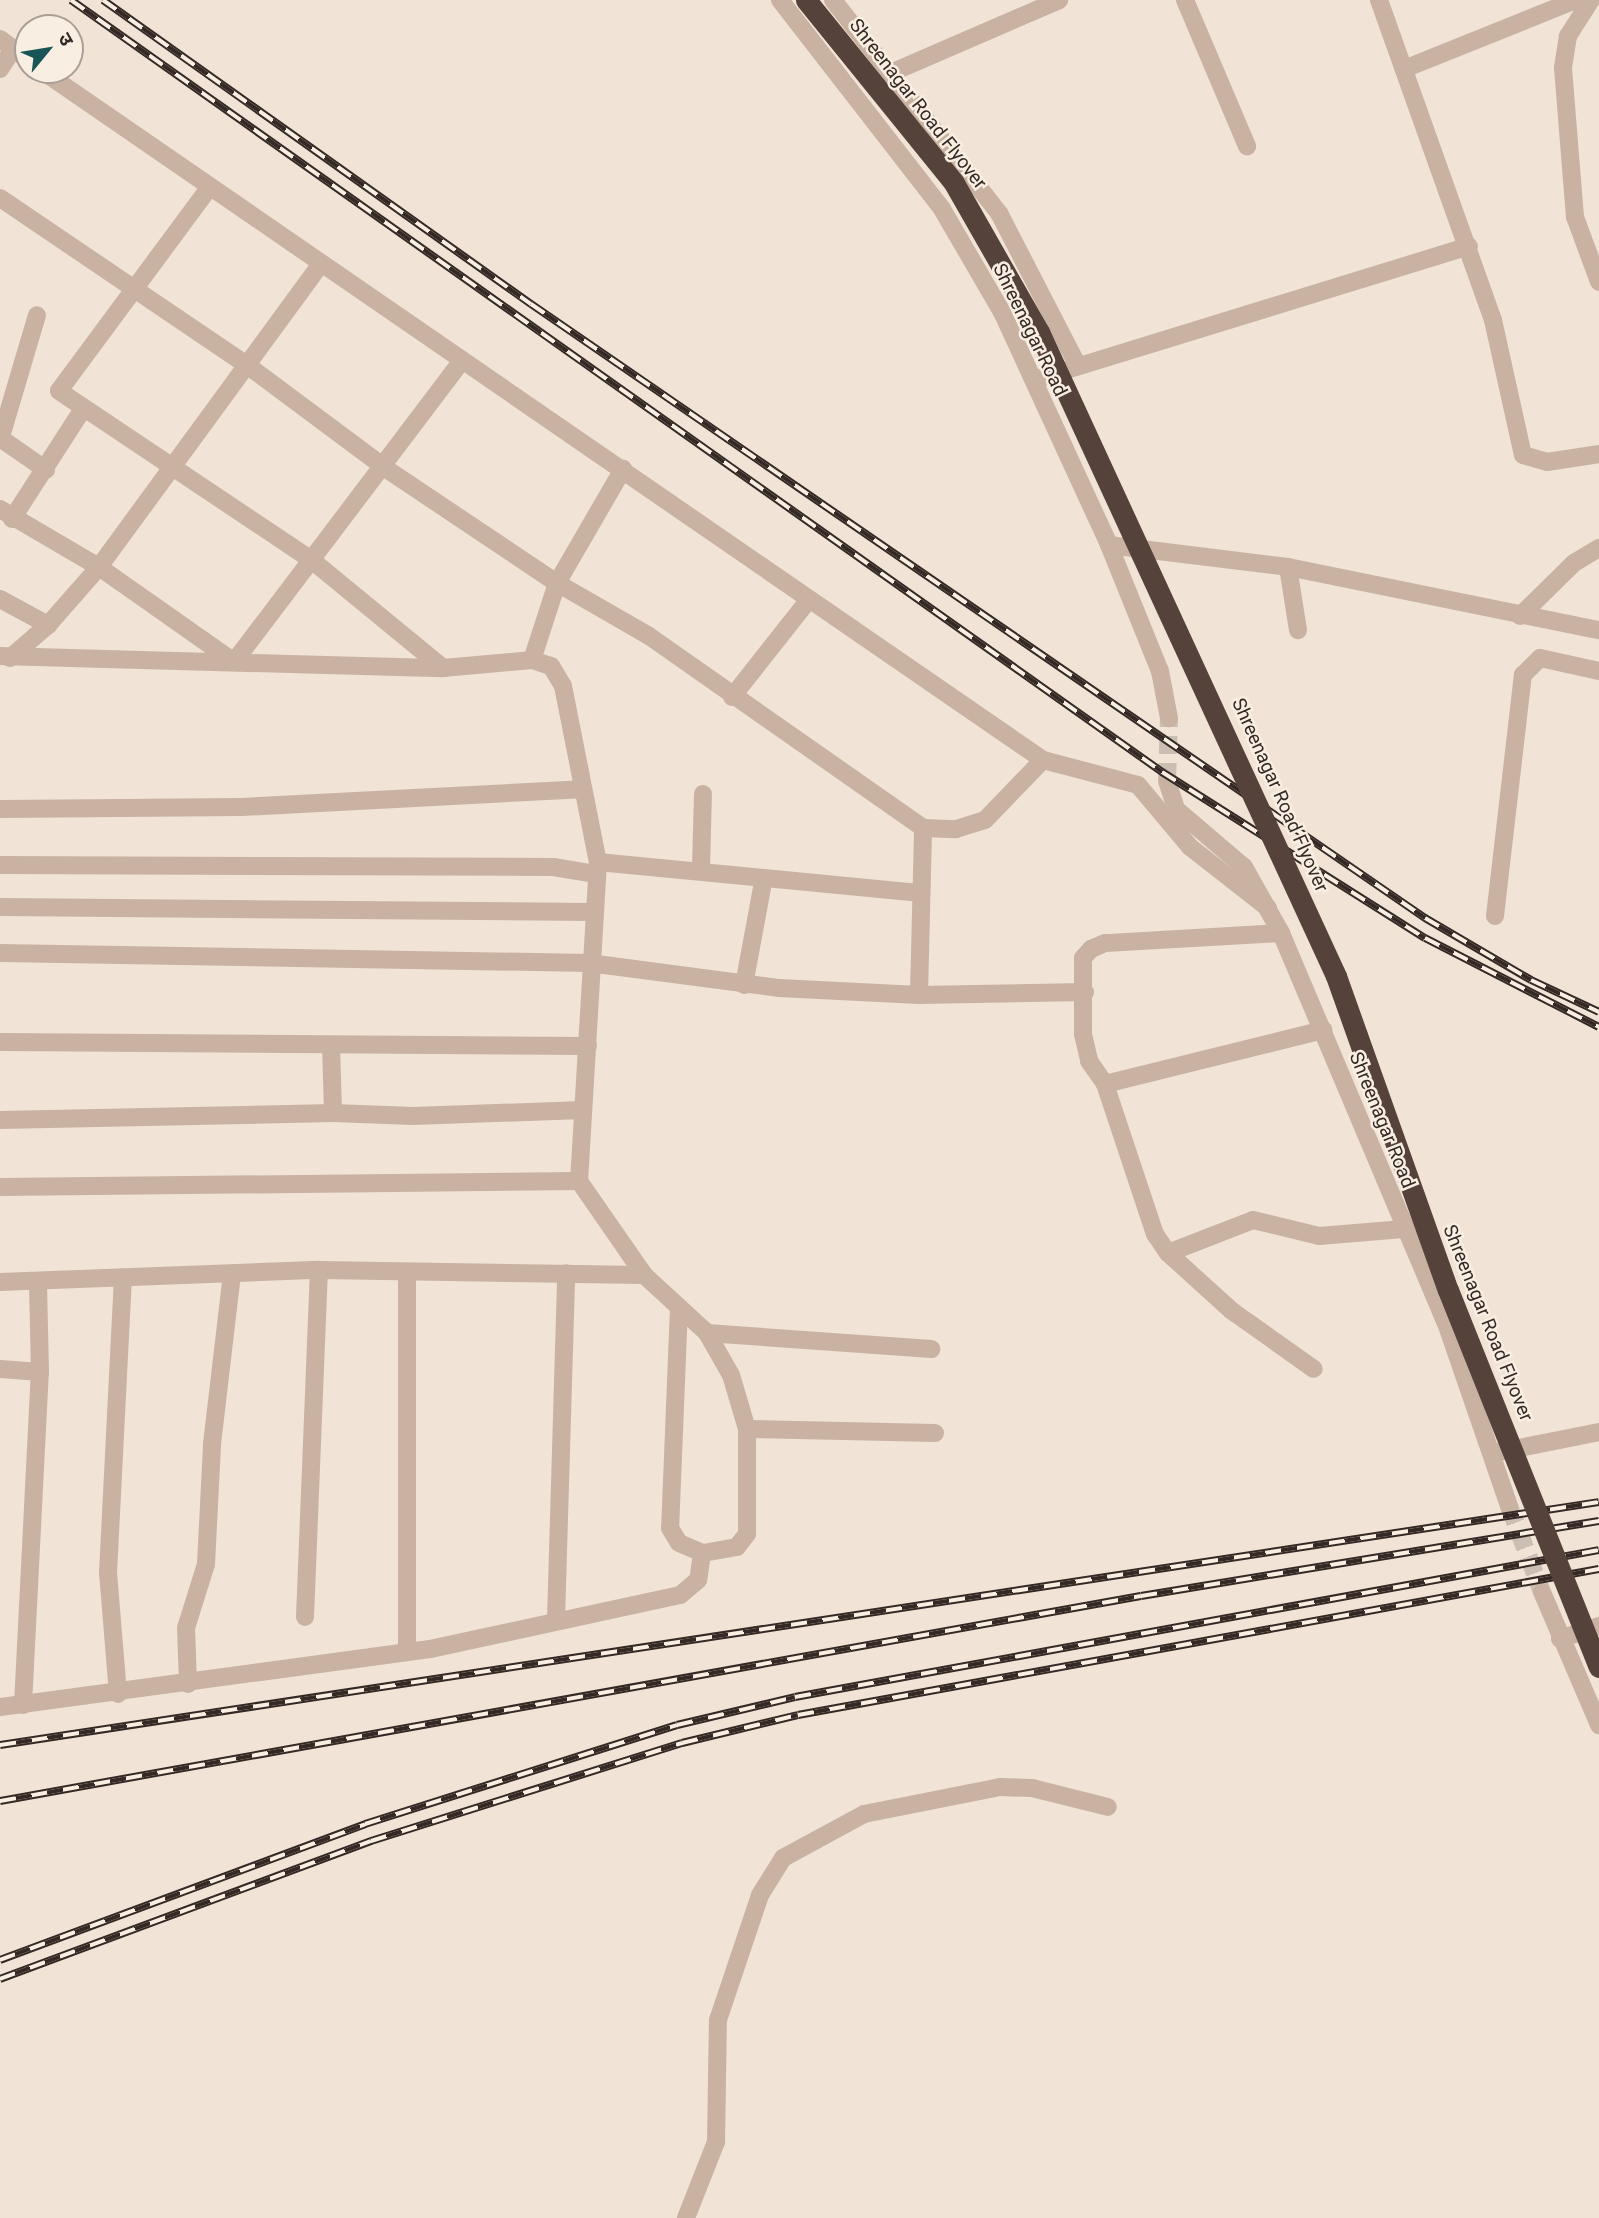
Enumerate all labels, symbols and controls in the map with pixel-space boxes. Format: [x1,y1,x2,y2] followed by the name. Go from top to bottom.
[14,14,84,84] north arrow
[844,14,992,194] street label: Shreenagar Road Flyover
[53,29,79,50] text: उ
[988,260,1072,400] street label: Shreenagar Road
[1227,695,1333,895] street label: Shreenagar Road Flyover
[1344,1049,1420,1191] street label: Shreenagar Road
[1438,1222,1538,1424] street label: Shreenagar Road Flyover

